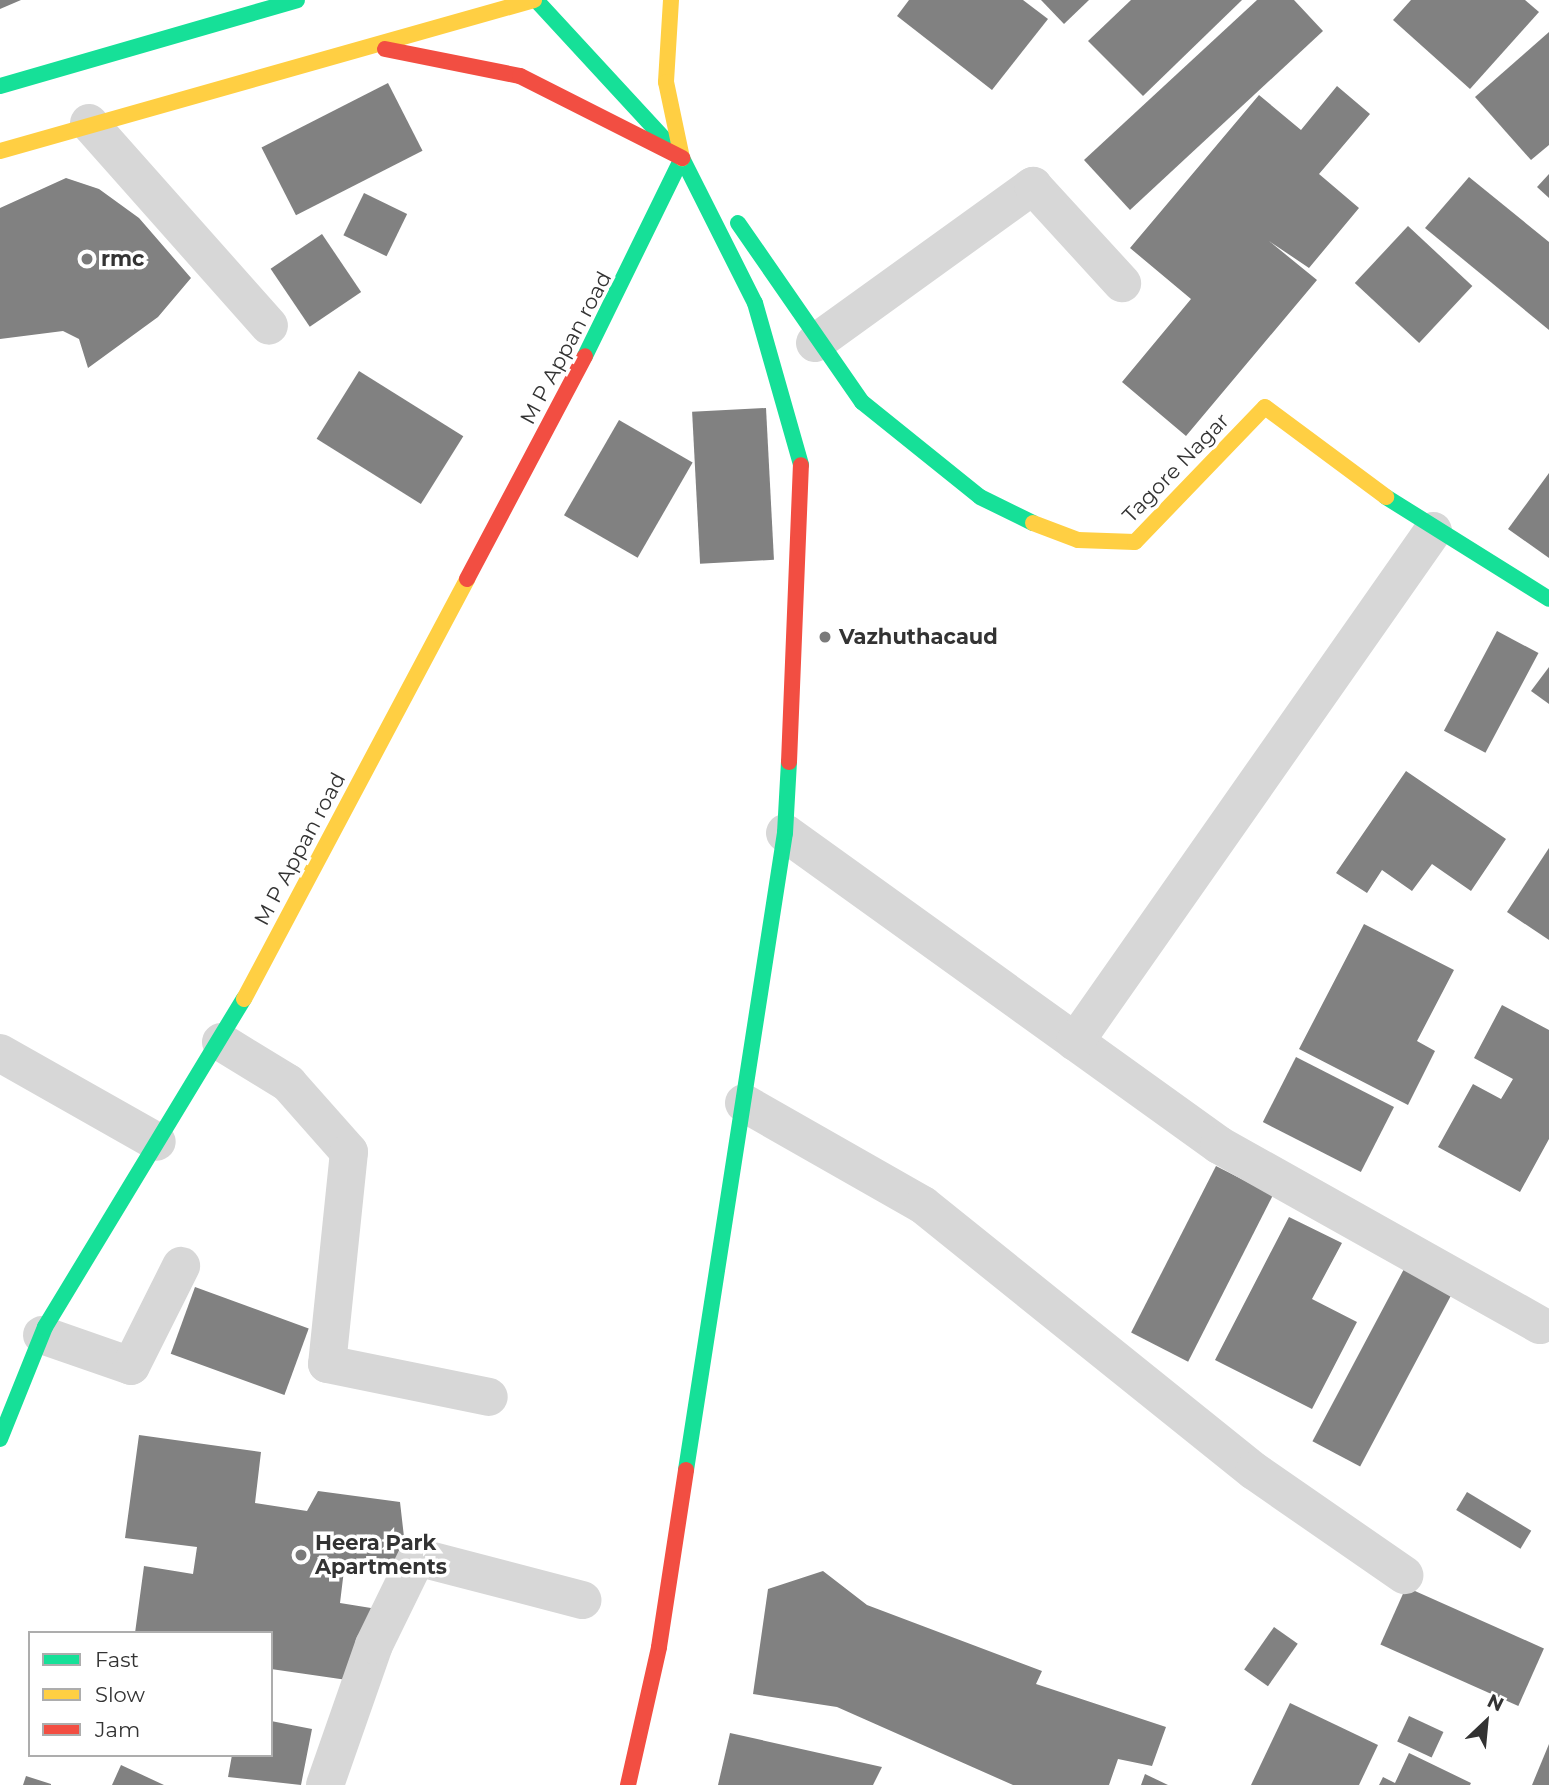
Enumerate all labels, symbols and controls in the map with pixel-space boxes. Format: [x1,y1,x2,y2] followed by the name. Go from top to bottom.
[101,246,144,272] place label: rmc
[79,251,95,267] marker: rmc
[515,267,617,429] street label: M P Appan road
[1117,408,1235,528] street label: Tagore Nagar
[839,624,998,650] place label: Vazhuthacaud
[817,629,833,645] marker: Vazhuthacaud
[249,768,351,930] street label: M P Appan road
[315,1530,447,1580] place label: Heera Park Apartments
[293,1547,309,1563] marker: Heera Park Apartments
[28,1631,273,1757] legend
[95,1647,139,1672] text: Fast
[95,1682,145,1707] text: Slow
[1451,1687,1521,1757] north arrow
[1483,1689,1507,1716] text: N
[95,1717,140,1742] text: Jam

